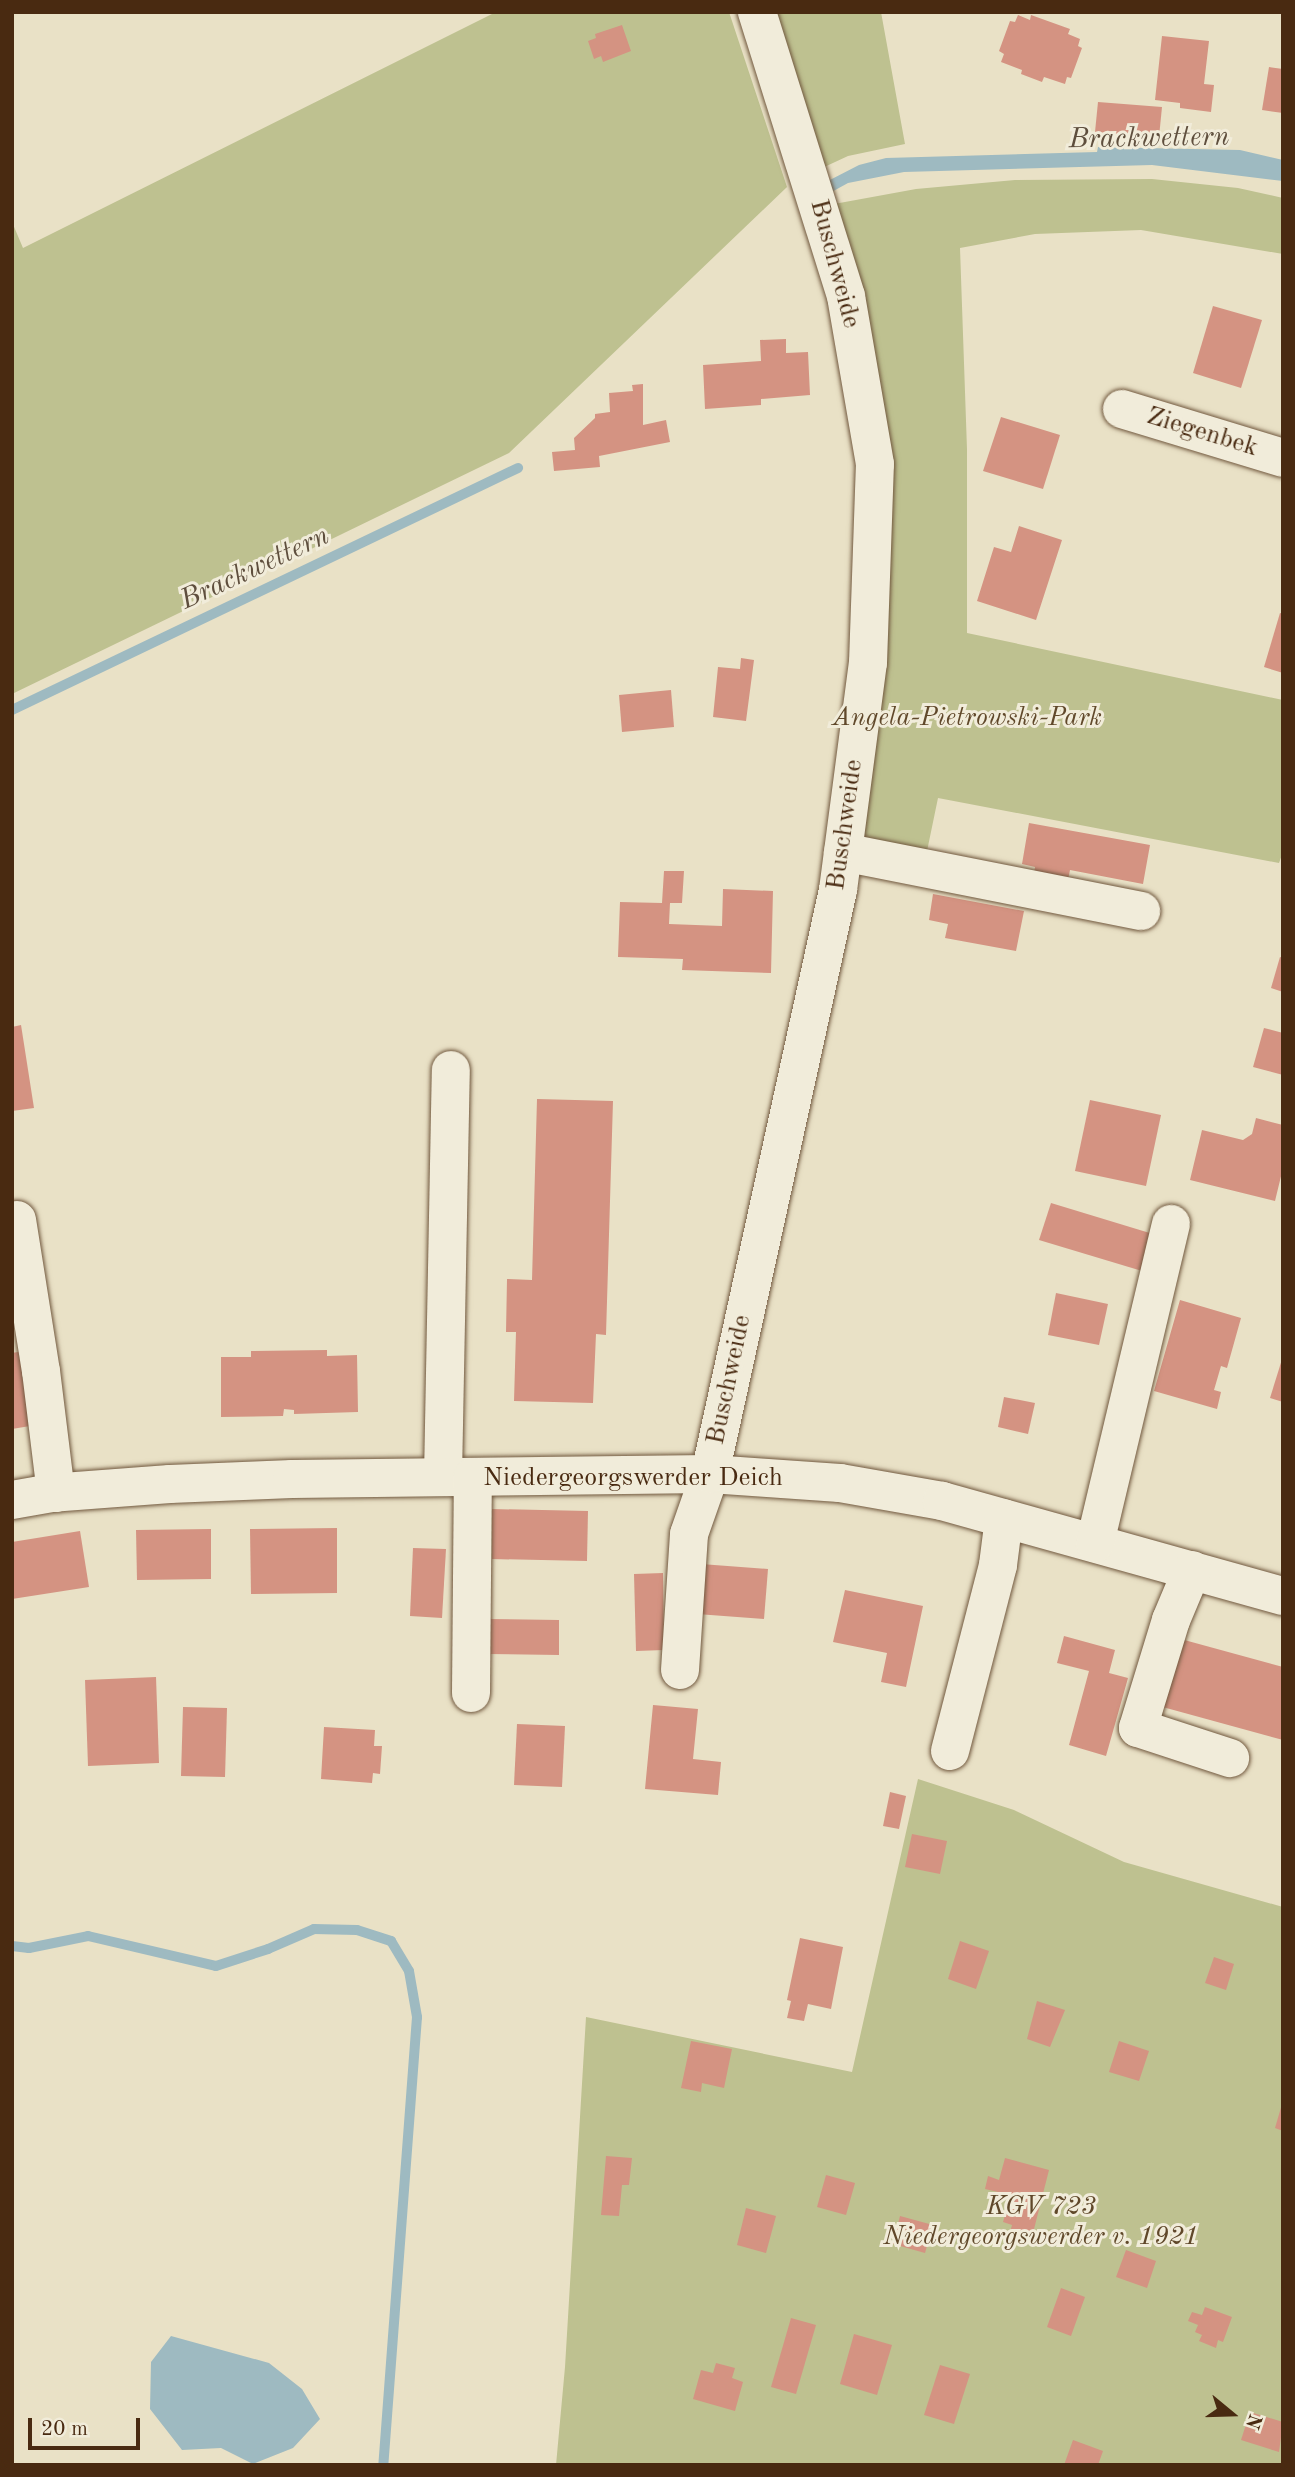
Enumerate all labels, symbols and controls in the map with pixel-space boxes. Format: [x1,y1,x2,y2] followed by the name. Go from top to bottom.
[1068,121,1230,157] water label: Brackwettern
[802,196,866,332] street label: Buschweide
[1143,401,1261,465] street label: Ziegenbek
[175,520,335,618] water label: Brackwettern
[832,703,1102,735] park label: Angela-Pietrowski-Park
[821,757,871,893] street label: Buschweide
[701,1312,759,1448] street label: Buschweide
[483,1463,783,1495] street label: Niedergeorgswerder Deich
[883,2192,1199,2254] park label: KGV 723 Niedergeorgswerder v. 1921
[1197,2379,1267,2449] north arrow
[32,2404,144,2448] scale bar
[1241,2411,1264,2431] text: N
[41,2419,88,2440] text: 20 m

